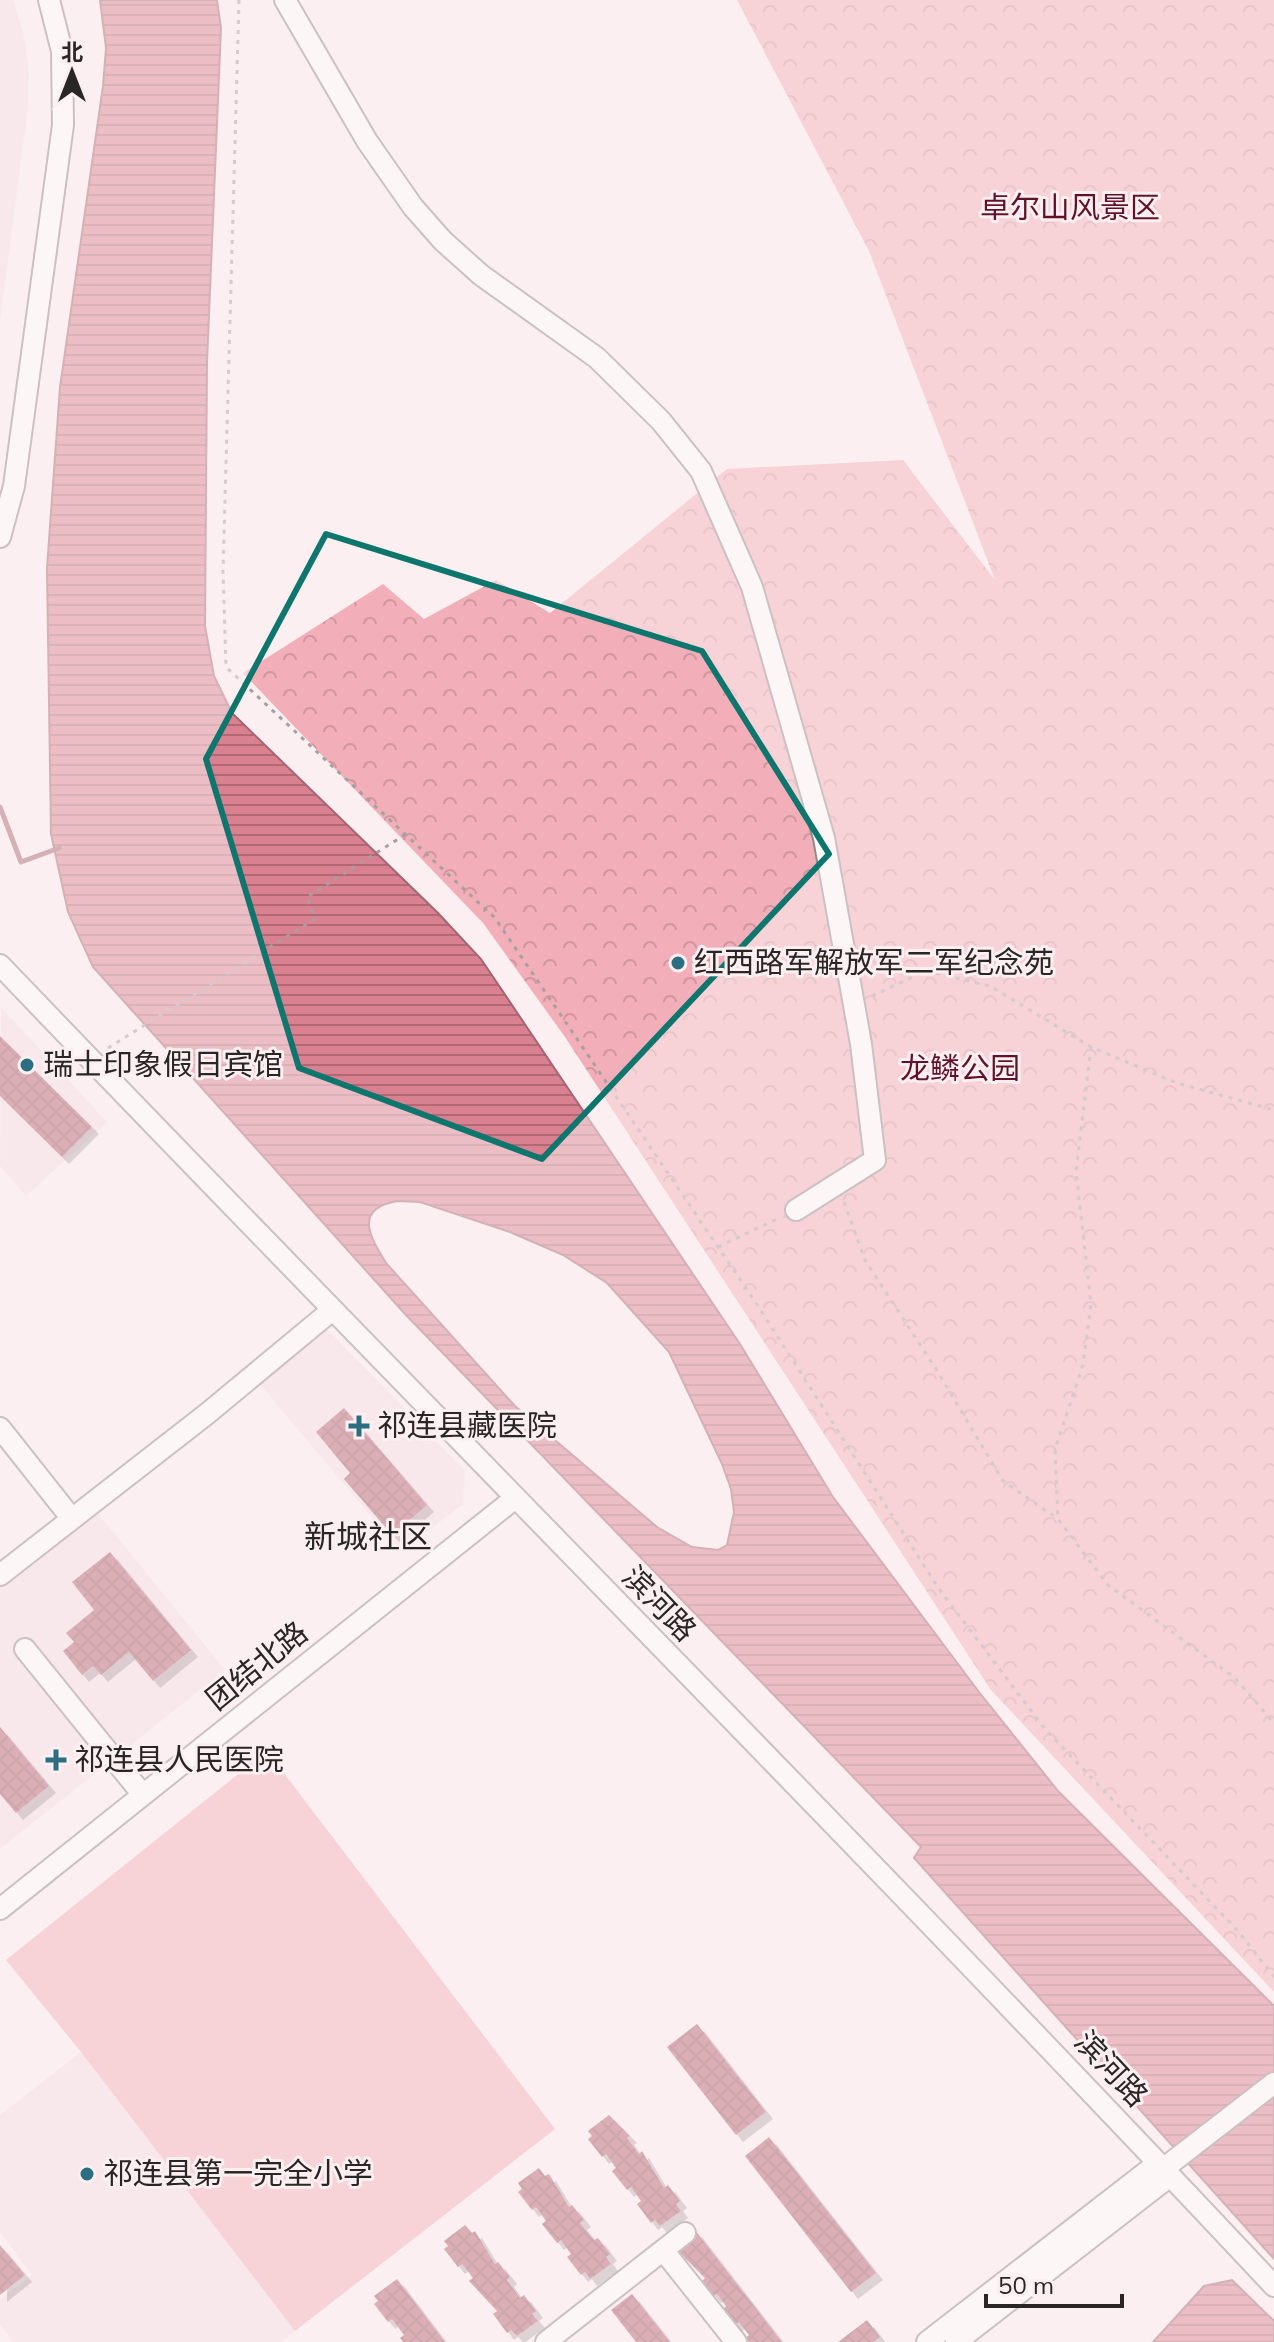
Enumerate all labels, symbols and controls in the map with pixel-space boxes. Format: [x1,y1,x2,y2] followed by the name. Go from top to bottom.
[32,32,112,112] north arrow
[61,38,83,66] text: 北
[980,188,1160,226] park label: 卓尔山风景区
[694,943,1054,981] place label: 红西路军解放军二军纪念苑
[669,954,687,972] marker: 红西路军解放军二军纪念苑
[43,1045,283,1083] place label: 瑞士印象假日宾馆
[900,1049,1020,1087] park label: 龙鳞公园
[18,1056,36,1074] marker: 瑞士印象假日宾馆
[377,1406,557,1444] place label: 祁连县藏医院
[348,1415,370,1437] marker: 祁连县藏医院
[304,1516,432,1556] district label: 新城社区
[615,1558,705,1649] street label: 滨河路
[198,1613,315,1718] street label: 团结北路
[74,1740,284,1778] place label: 祁连县人民医院
[45,1749,67,1771] marker: 祁连县人民医院
[1067,2022,1156,2114] street label: 滨河路
[103,2154,373,2192] place label: 祁连县第一完全小学
[78,2165,96,2183] marker: 祁连县第一完全小学
[986,2258,1122,2308] scale bar
[998,2270,1054,2300] text: 50 m

